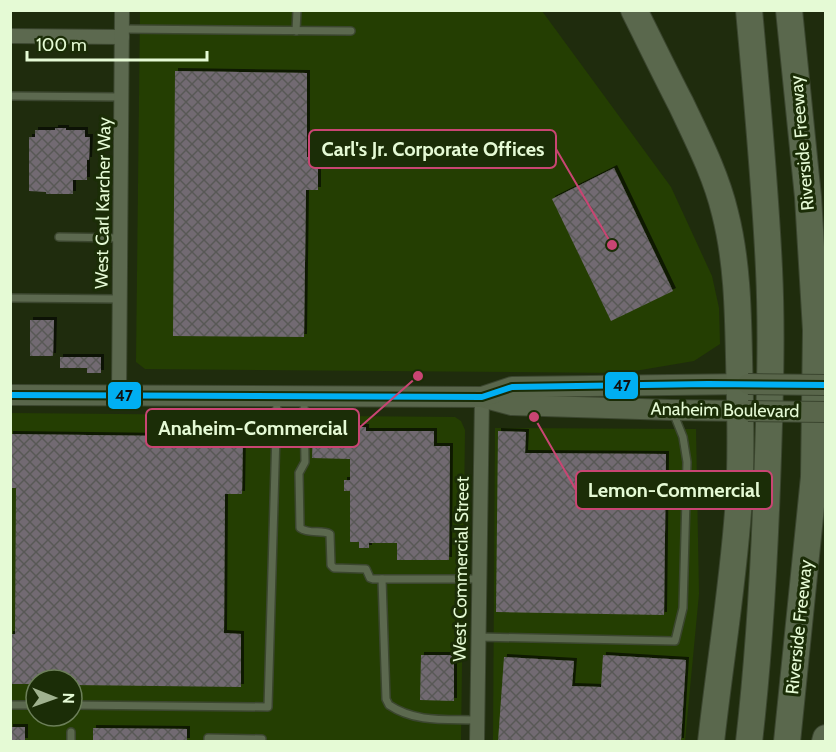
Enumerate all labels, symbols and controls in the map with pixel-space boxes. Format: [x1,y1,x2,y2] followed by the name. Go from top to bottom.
[27,24,207,62] scale bar
[36,34,87,56] text: 100 m
[785,75,819,211] street label: Riverside Freeway
[91,117,115,289] street label: West Carl Karcher Way
[309,130,556,168] callout: Carl's Jr. Corporate Offices
[322,137,544,161] text: Carl's Jr. Corporate Offices
[604,371,639,400] line badge: 47
[613,376,632,395] text: 47
[107,381,142,410] line badge: 47
[115,386,134,405] text: 47
[650,398,800,422] street label: Anaheim Boulevard
[146,409,359,447] callout: Anaheim-Commercial
[158,416,348,440] text: Anaheim-Commercial
[576,471,772,509] callout: Lemon-Commercial
[448,476,474,662] street label: West Commercial Street
[588,478,760,502] text: Lemon-Commercial
[781,558,817,696] street label: Riverside Freeway
[24,668,84,728] north arrow
[59,692,78,704] text: N

